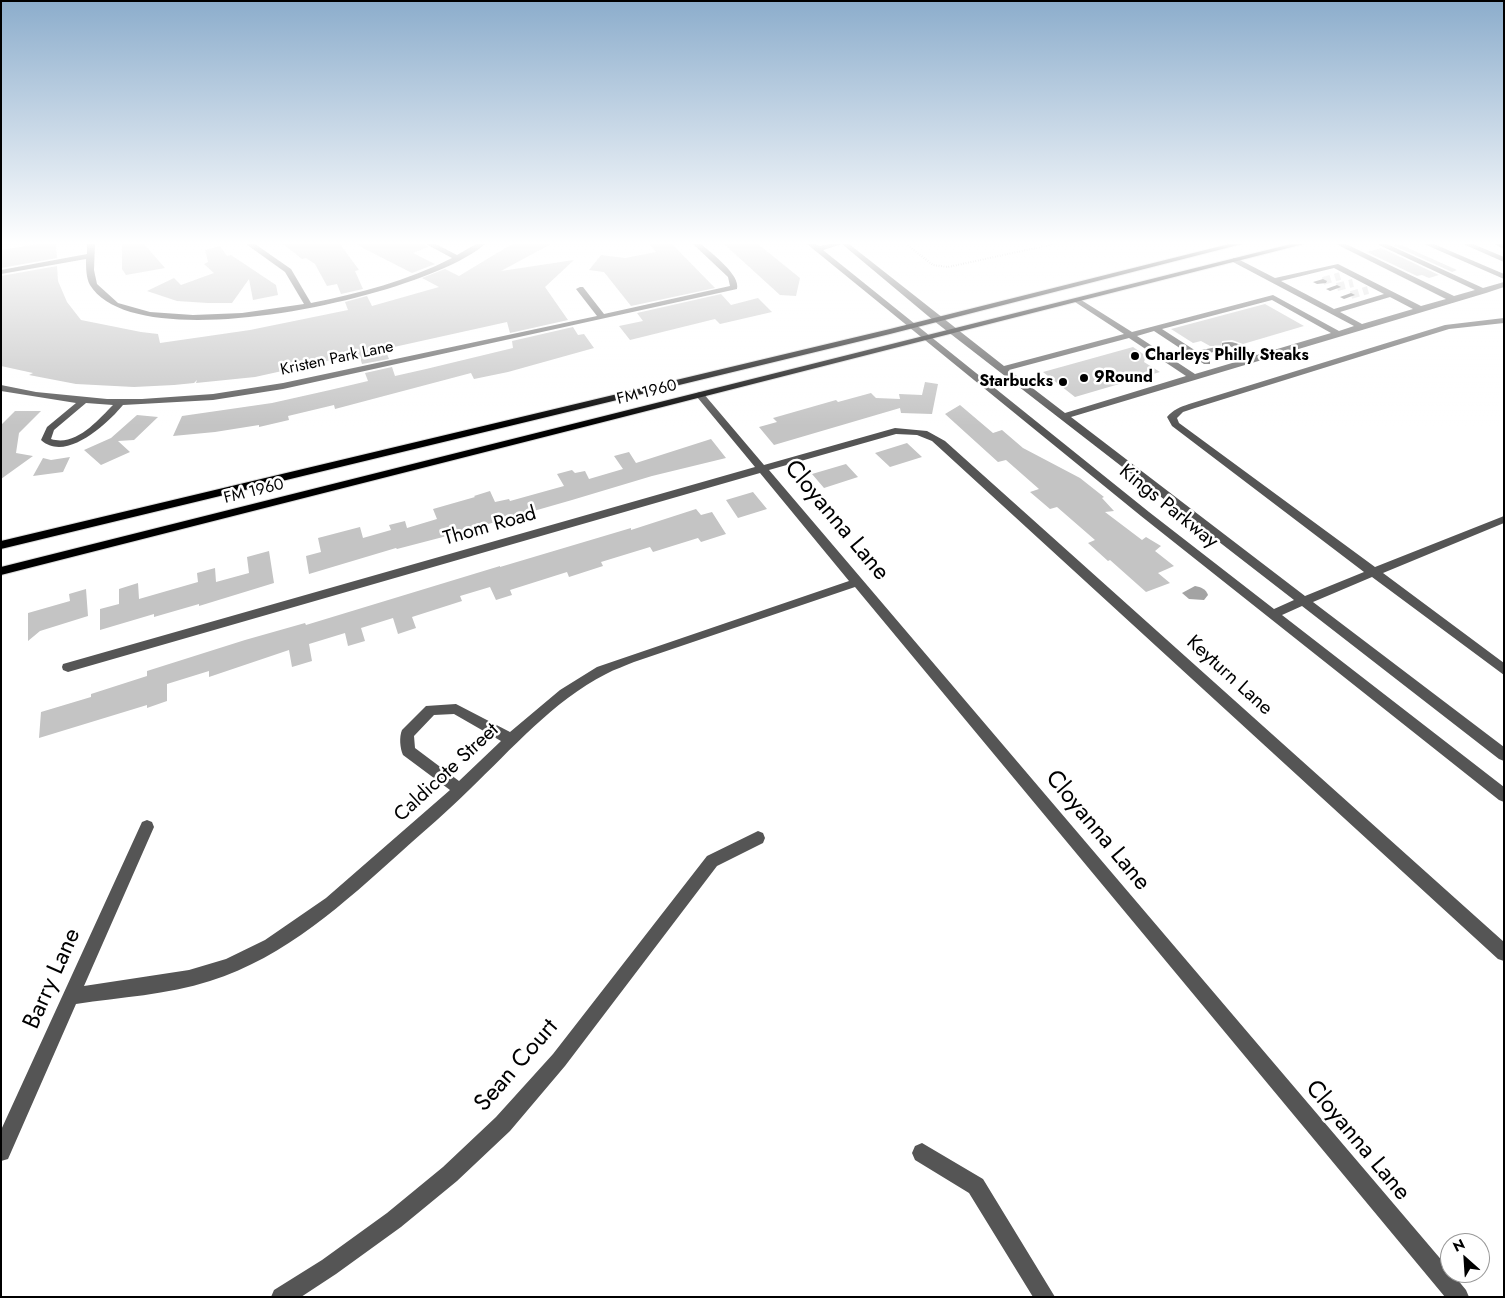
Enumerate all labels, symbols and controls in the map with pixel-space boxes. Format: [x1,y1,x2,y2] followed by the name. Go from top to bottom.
[279,338,395,380] street label: Kristen Park Lane
[1145,346,1309,366] place label: Charleys Philly Steaks
[1129,350,1141,362] marker: Charleys Philly Steaks
[1094,368,1153,388] place label: 9Round
[979,372,1053,392] place label: Starbucks
[1078,372,1090,384] marker: 9Round
[615,376,679,410] street label: FM 1960
[1057,376,1069,388] marker: Starbucks
[777,455,895,587] street label: Cloyanna Lane
[1114,460,1222,554] street label: Kings Parkway
[222,475,286,509] street label: FM 1960
[441,502,539,552] street label: Thom Road
[1181,631,1277,721] street label: Keyturn Lane
[390,719,504,827] street label: Caldicote Street
[1038,765,1156,897] street label: Cloyanna Lane
[18,924,88,1034] street label: Barry Lane
[469,1014,565,1118] street label: Sean Court
[1298,1075,1416,1207] street label: Cloyanna Lane
[1440,1233,1490,1283] north arrow
[1449,1234,1468,1257] text: N

